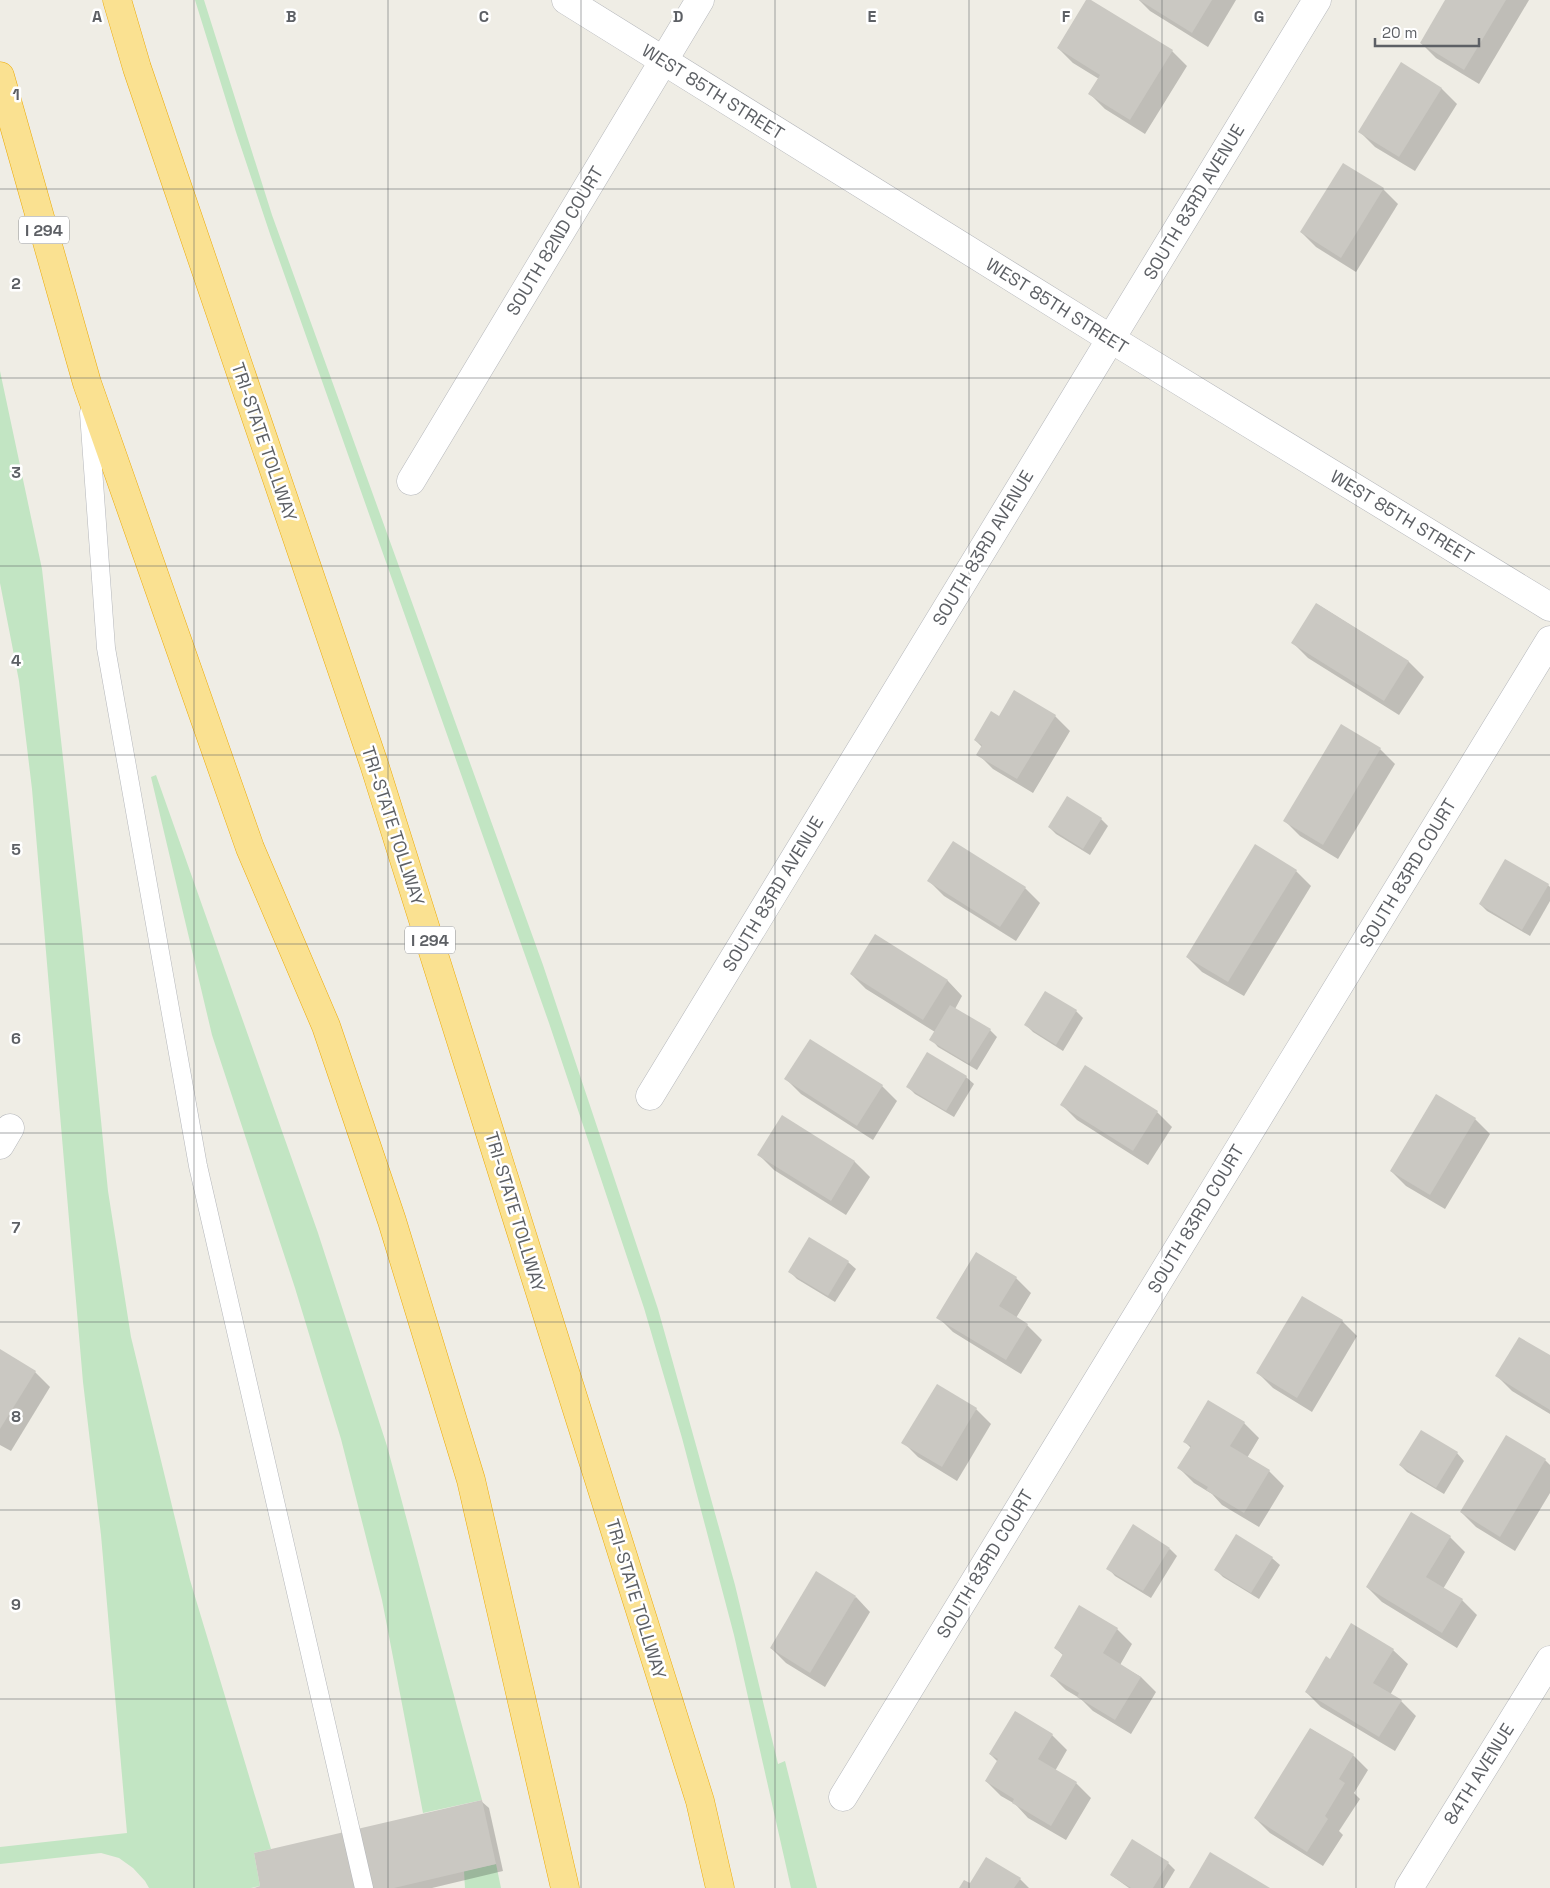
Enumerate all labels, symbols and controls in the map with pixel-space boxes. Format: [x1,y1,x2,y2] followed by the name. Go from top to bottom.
[92,6,102,27] text: A
[286,6,296,27] text: B
[479,6,489,27] text: C
[673,6,683,27] text: D
[868,6,877,27] text: E
[1062,6,1071,27] text: F
[1254,6,1264,27] text: G
[1375,15,1479,47] scale bar
[1382,23,1417,42] text: 20 m
[638,39,789,145] street label: WEST 85TH STREET
[12,84,20,105] text: 1
[1138,120,1249,284] street label: SOUTH 83RD AVENUE
[501,162,608,320] street label: SOUTH 82ND COURT
[19,216,69,244] road number: I 294
[982,253,1133,359] street label: WEST 85TH STREET
[11,273,21,294] text: 2
[227,359,302,524] street label: TRI-STATE TOLLWAY
[11,462,21,483] text: 3
[1326,465,1479,569] street label: WEST 85TH STREET
[927,466,1038,630] street label: SOUTH 83RD AVENUE
[11,650,21,671] text: 4
[357,743,430,909] street label: TRI-STATE TOLLWAY
[1354,794,1461,951] street label: SOUTH 83RD COURT
[717,812,828,976] street label: SOUTH 83RD AVENUE
[11,839,21,860] text: 5
[405,926,455,954] road number: I 294
[11,1028,21,1049] text: 6
[480,1129,551,1295] street label: TRI-STATE TOLLWAY
[1142,1140,1249,1297] street label: SOUTH 83RD COURT
[12,1217,21,1238] text: 7
[11,1406,21,1427] text: 8
[931,1485,1038,1642] street label: SOUTH 83RD COURT
[601,1516,672,1682] street label: TRI-STATE TOLLWAY
[11,1594,21,1615] text: 9
[1438,1719,1519,1829] street label: 84TH AVENUE

